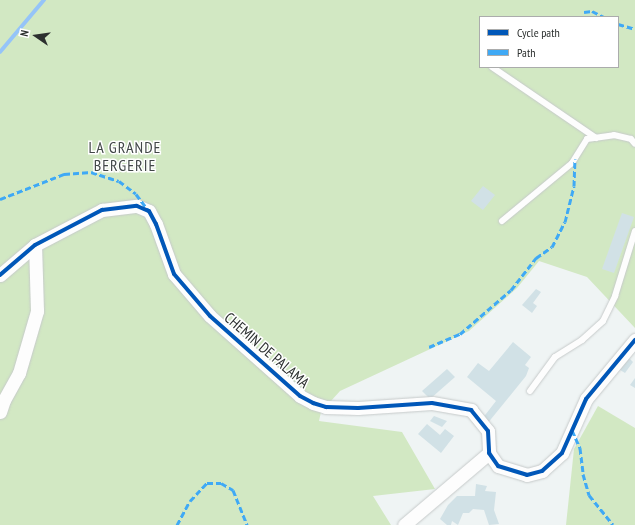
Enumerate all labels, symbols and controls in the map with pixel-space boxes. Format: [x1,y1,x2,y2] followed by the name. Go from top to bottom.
[16,16,56,56] north arrow
[479,16,619,68] legend
[517,25,560,40] text: Cycle path
[17,29,32,38] text: N
[517,45,535,60] text: Path
[88,137,162,175] district label: LA GRANDE BERGERIE
[221,308,313,392] street label: CHEMIN DE PALAMA

